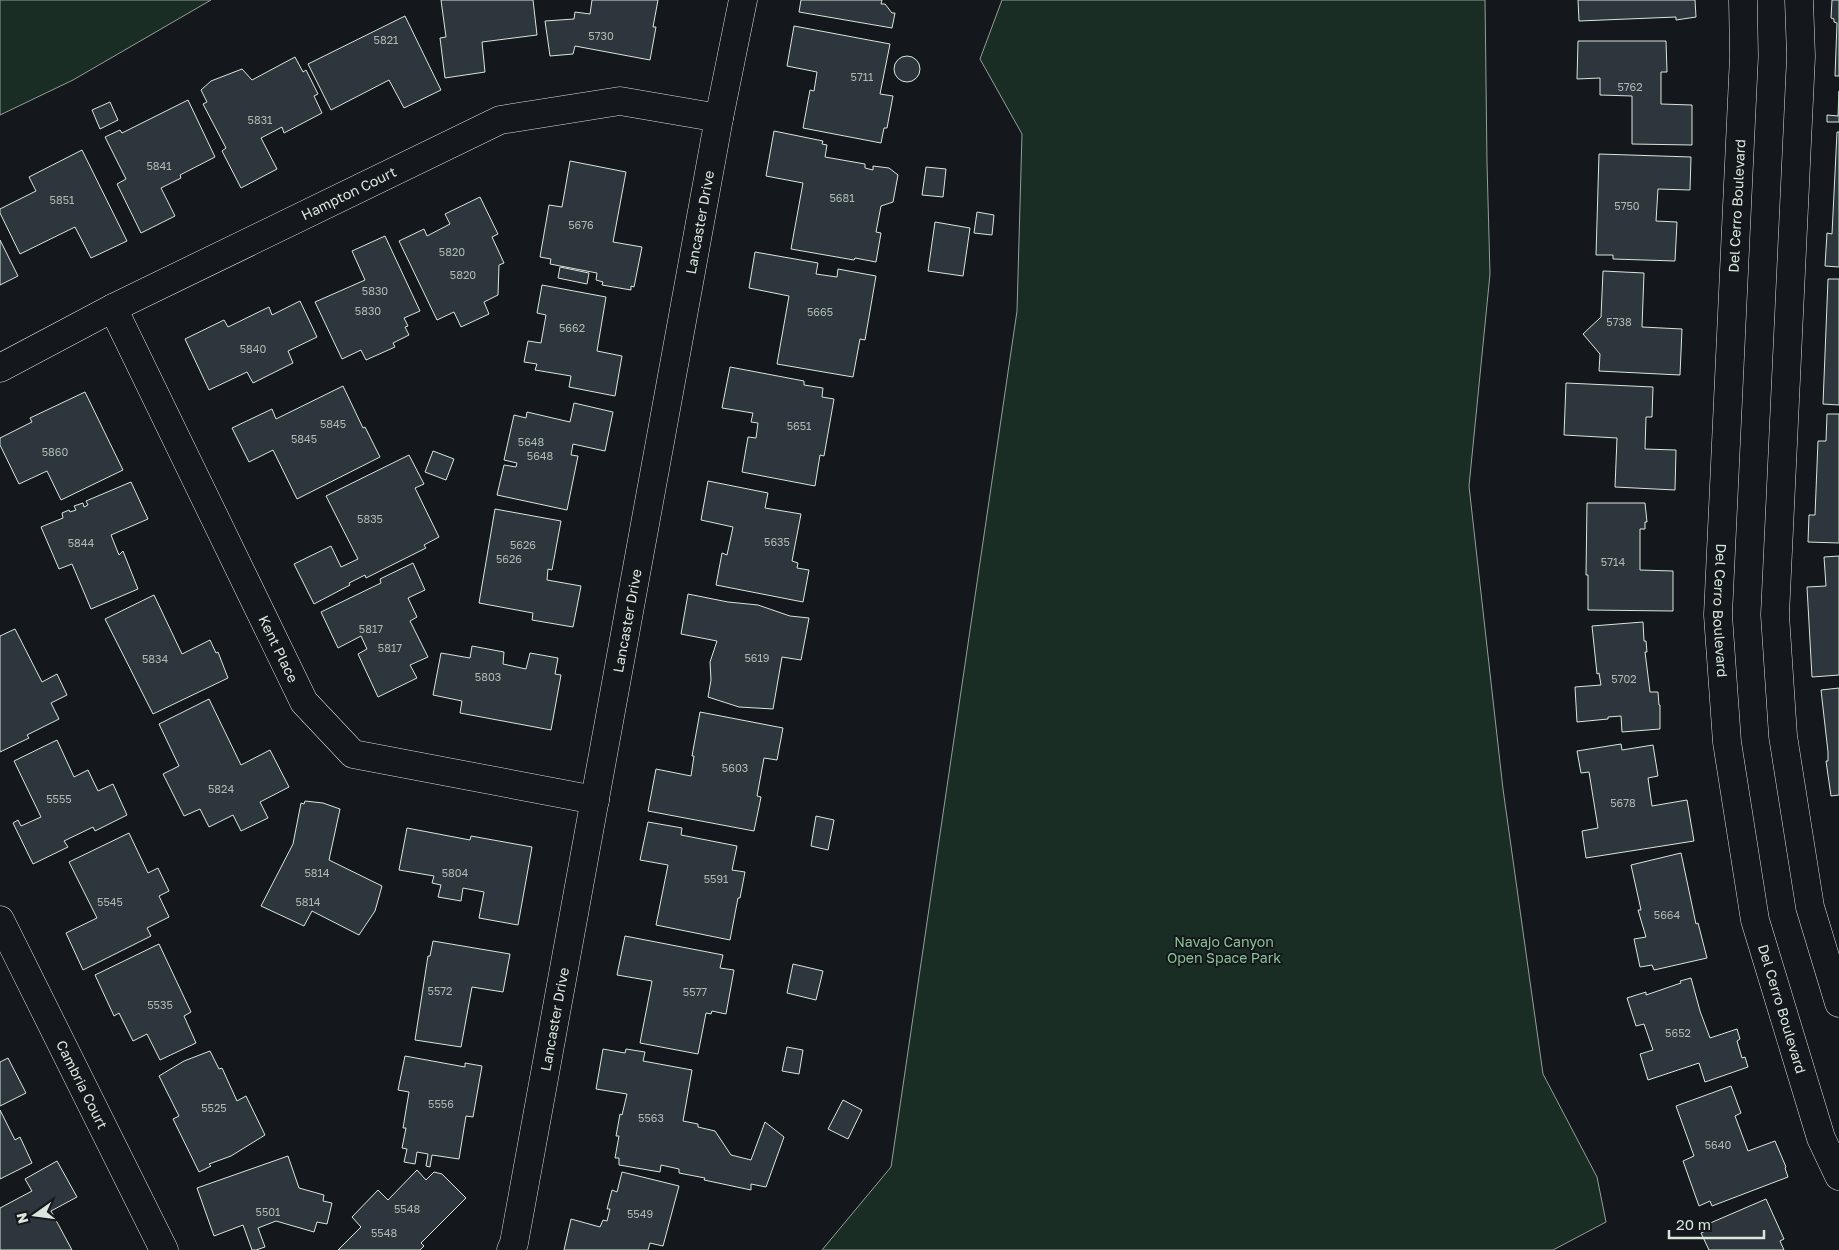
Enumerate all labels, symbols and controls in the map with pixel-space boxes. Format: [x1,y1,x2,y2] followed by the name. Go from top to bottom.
[588,29,614,42] house number: 5730
[374,33,398,46] house number: 5821
[851,70,873,83] house number: 5711
[1617,80,1643,93] house number: 5762
[248,113,272,126] house number: 5831
[1725,139,1748,273] street label: Del Cerro Boulevard
[146,159,172,172] house number: 5841
[298,163,399,223] street label: Hampton Court
[682,169,717,276] street label: Lancaster Drive
[829,191,855,204] house number: 5681
[50,193,74,206] house number: 5851
[1614,199,1640,212] house number: 5750
[568,218,594,231] house number: 5676
[439,245,465,258] house number: 5820
[450,268,476,281] house number: 5820
[362,284,388,297] house number: 5830
[355,304,381,317] house number: 5830
[807,305,833,318] house number: 5665
[1606,315,1632,328] house number: 5738
[559,321,585,334] house number: 5662
[240,342,266,355] house number: 5840
[320,417,346,430] house number: 5845
[787,419,811,432] house number: 5651
[291,432,317,445] house number: 5845
[518,435,545,448] house number: 5648
[42,445,68,458] house number: 5860
[527,449,554,462] house number: 5648
[357,512,383,525] house number: 5835
[764,535,790,548] house number: 5635
[68,536,95,549] house number: 5844
[510,538,536,551] house number: 5626
[1710,543,1731,678] street label: Del Cerro Boulevard
[496,552,522,565] house number: 5626
[1601,555,1625,568] house number: 5714
[609,568,645,674] street label: Lancaster Drive
[255,613,302,685] street label: Kent Place
[359,622,383,635] house number: 5817
[378,641,402,654] house number: 5817
[744,651,770,664] house number: 5619
[142,652,168,665] house number: 5834
[475,670,501,683] house number: 5803
[1611,672,1637,685] house number: 5702
[722,761,748,774] house number: 5603
[208,782,234,795] house number: 5824
[46,792,72,805] house number: 5555
[1610,796,1636,809] house number: 5678
[304,866,330,879] house number: 5814
[442,866,469,879] house number: 5804
[704,872,728,885] house number: 5591
[97,895,123,908] house number: 5545
[295,895,321,908] house number: 5814
[1654,908,1680,921] house number: 5664
[1167,933,1281,966] park label: Navajo Canyon Open Space Park
[1755,942,1810,1075] street label: Del Cerro Boulevard
[536,966,572,1072] street label: Lancaster Drive
[428,984,452,997] house number: 5572
[683,985,707,998] house number: 5577
[147,998,173,1011] house number: 5535
[1665,1026,1691,1039] house number: 5652
[53,1037,112,1132] street label: Cambria Court
[428,1097,454,1110] house number: 5556
[201,1101,227,1114] house number: 5525
[638,1111,664,1124] house number: 5563
[1705,1138,1731,1151] house number: 5640
[10,1190,60,1240] north arrow
[394,1202,420,1215] house number: 5548
[256,1205,280,1218] house number: 5501
[627,1207,653,1220] house number: 5549
[1669,1208,1764,1240] scale bar
[12,1211,31,1225] text: N
[1676,1215,1711,1233] text: 20 m
[371,1226,397,1239] house number: 5548

